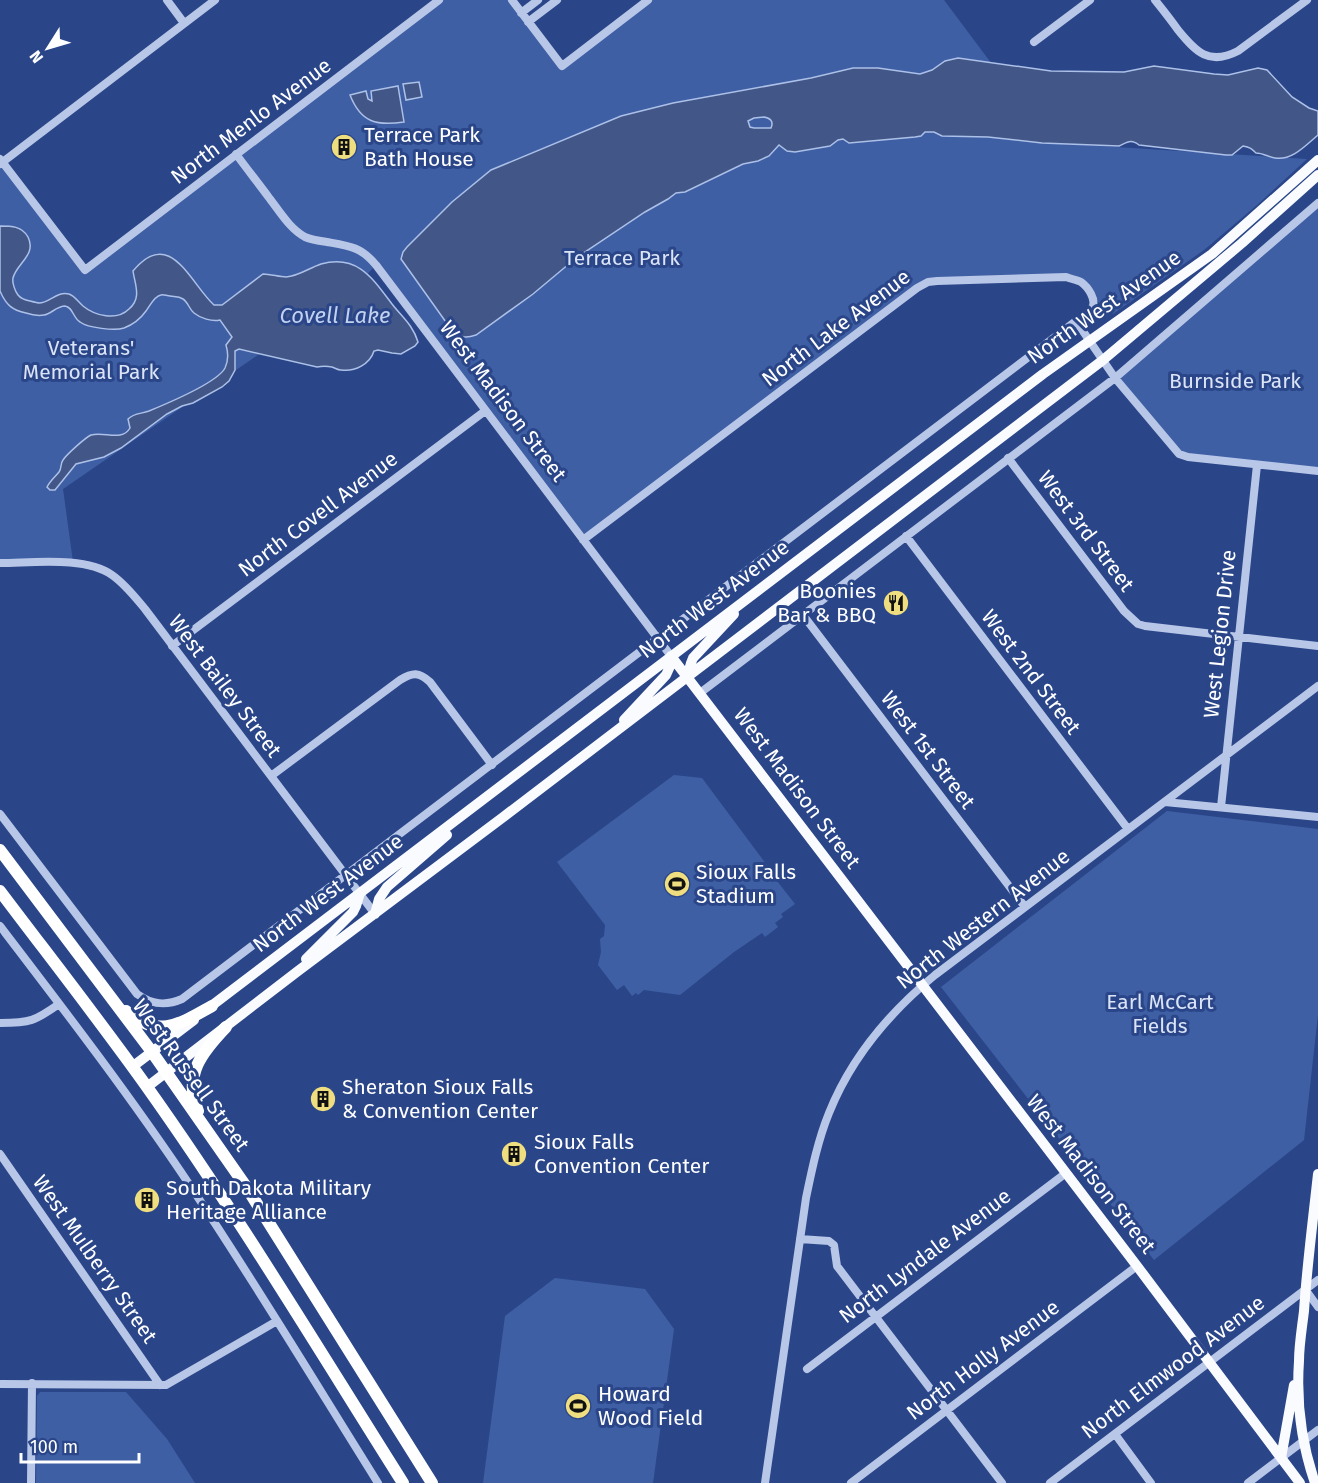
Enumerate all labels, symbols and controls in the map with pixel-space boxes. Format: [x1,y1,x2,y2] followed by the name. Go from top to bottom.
[18,18,78,78] north arrow
[26,47,47,67] text: N
[166,52,336,190] street label: North Menlo Avenue
[364,122,480,172] place label: Terrace Park Bath House
[329,132,359,162] building icon: Terrace Park Bath House
[1022,244,1186,370] street label: North West Avenue
[564,245,680,271] park label: Terrace Park
[757,264,915,392] street label: North Lake Avenue
[280,302,390,329] water label: Covell Lake
[434,315,572,487] street label: West Madison Street
[23,335,159,385] park label: Veterans' Memorial Park
[1169,368,1301,394] park label: Burnside Park
[233,446,403,582] street label: North Covell Avenue
[1032,465,1140,597] street label: West 3rd Street
[634,534,794,664] street label: North West Avenue
[1198,549,1242,719] street label: West Legion Drive
[777,578,876,628] place label: Boonies Bar & BBQ
[881,588,911,618] restaurant icon: Boonies Bar & BBQ
[976,605,1087,740] street label: West 2nd Street
[163,610,287,763] street label: West Bailey Street
[875,686,981,814] street label: West 1st Street
[728,702,866,874] street label: West Madison Street
[248,828,408,958] street label: North West Avenue
[891,843,1075,995] street label: North Western Avenue
[696,859,796,909] place label: Sioux Falls Stadium
[662,869,692,899] sports icon: Sioux Falls Stadium
[1106,989,1214,1039] park label: Earl McCart Fields
[127,994,255,1157] street label: West Russell Street
[342,1074,538,1124] place label: Sheraton Sioux Falls & Convention Center
[308,1084,338,1114] building icon: Sheraton Sioux Falls & Convention Center
[1021,1089,1161,1259] street label: West Madison Street
[534,1129,709,1179] place label: Sioux Falls Convention Center
[499,1139,529,1169] building icon: Sioux Falls Convention Center
[27,1170,163,1348] street label: West Mulberry Street
[166,1175,372,1225] place label: South Dakota Military Heritage Alliance
[834,1183,1016,1329] street label: North Lyndale Avenue
[132,1185,162,1215] building icon: South Dakota Military Heritage Alliance
[1076,1290,1270,1444] street label: North Elmwood Avenue
[902,1294,1064,1426] street label: North Holly Avenue
[598,1381,703,1431] place label: Howard Wood Field
[563,1391,593,1421] sports icon: Howard Wood Field
[21,1426,140,1464] scale bar
[30,1436,78,1458] text: 100 m

